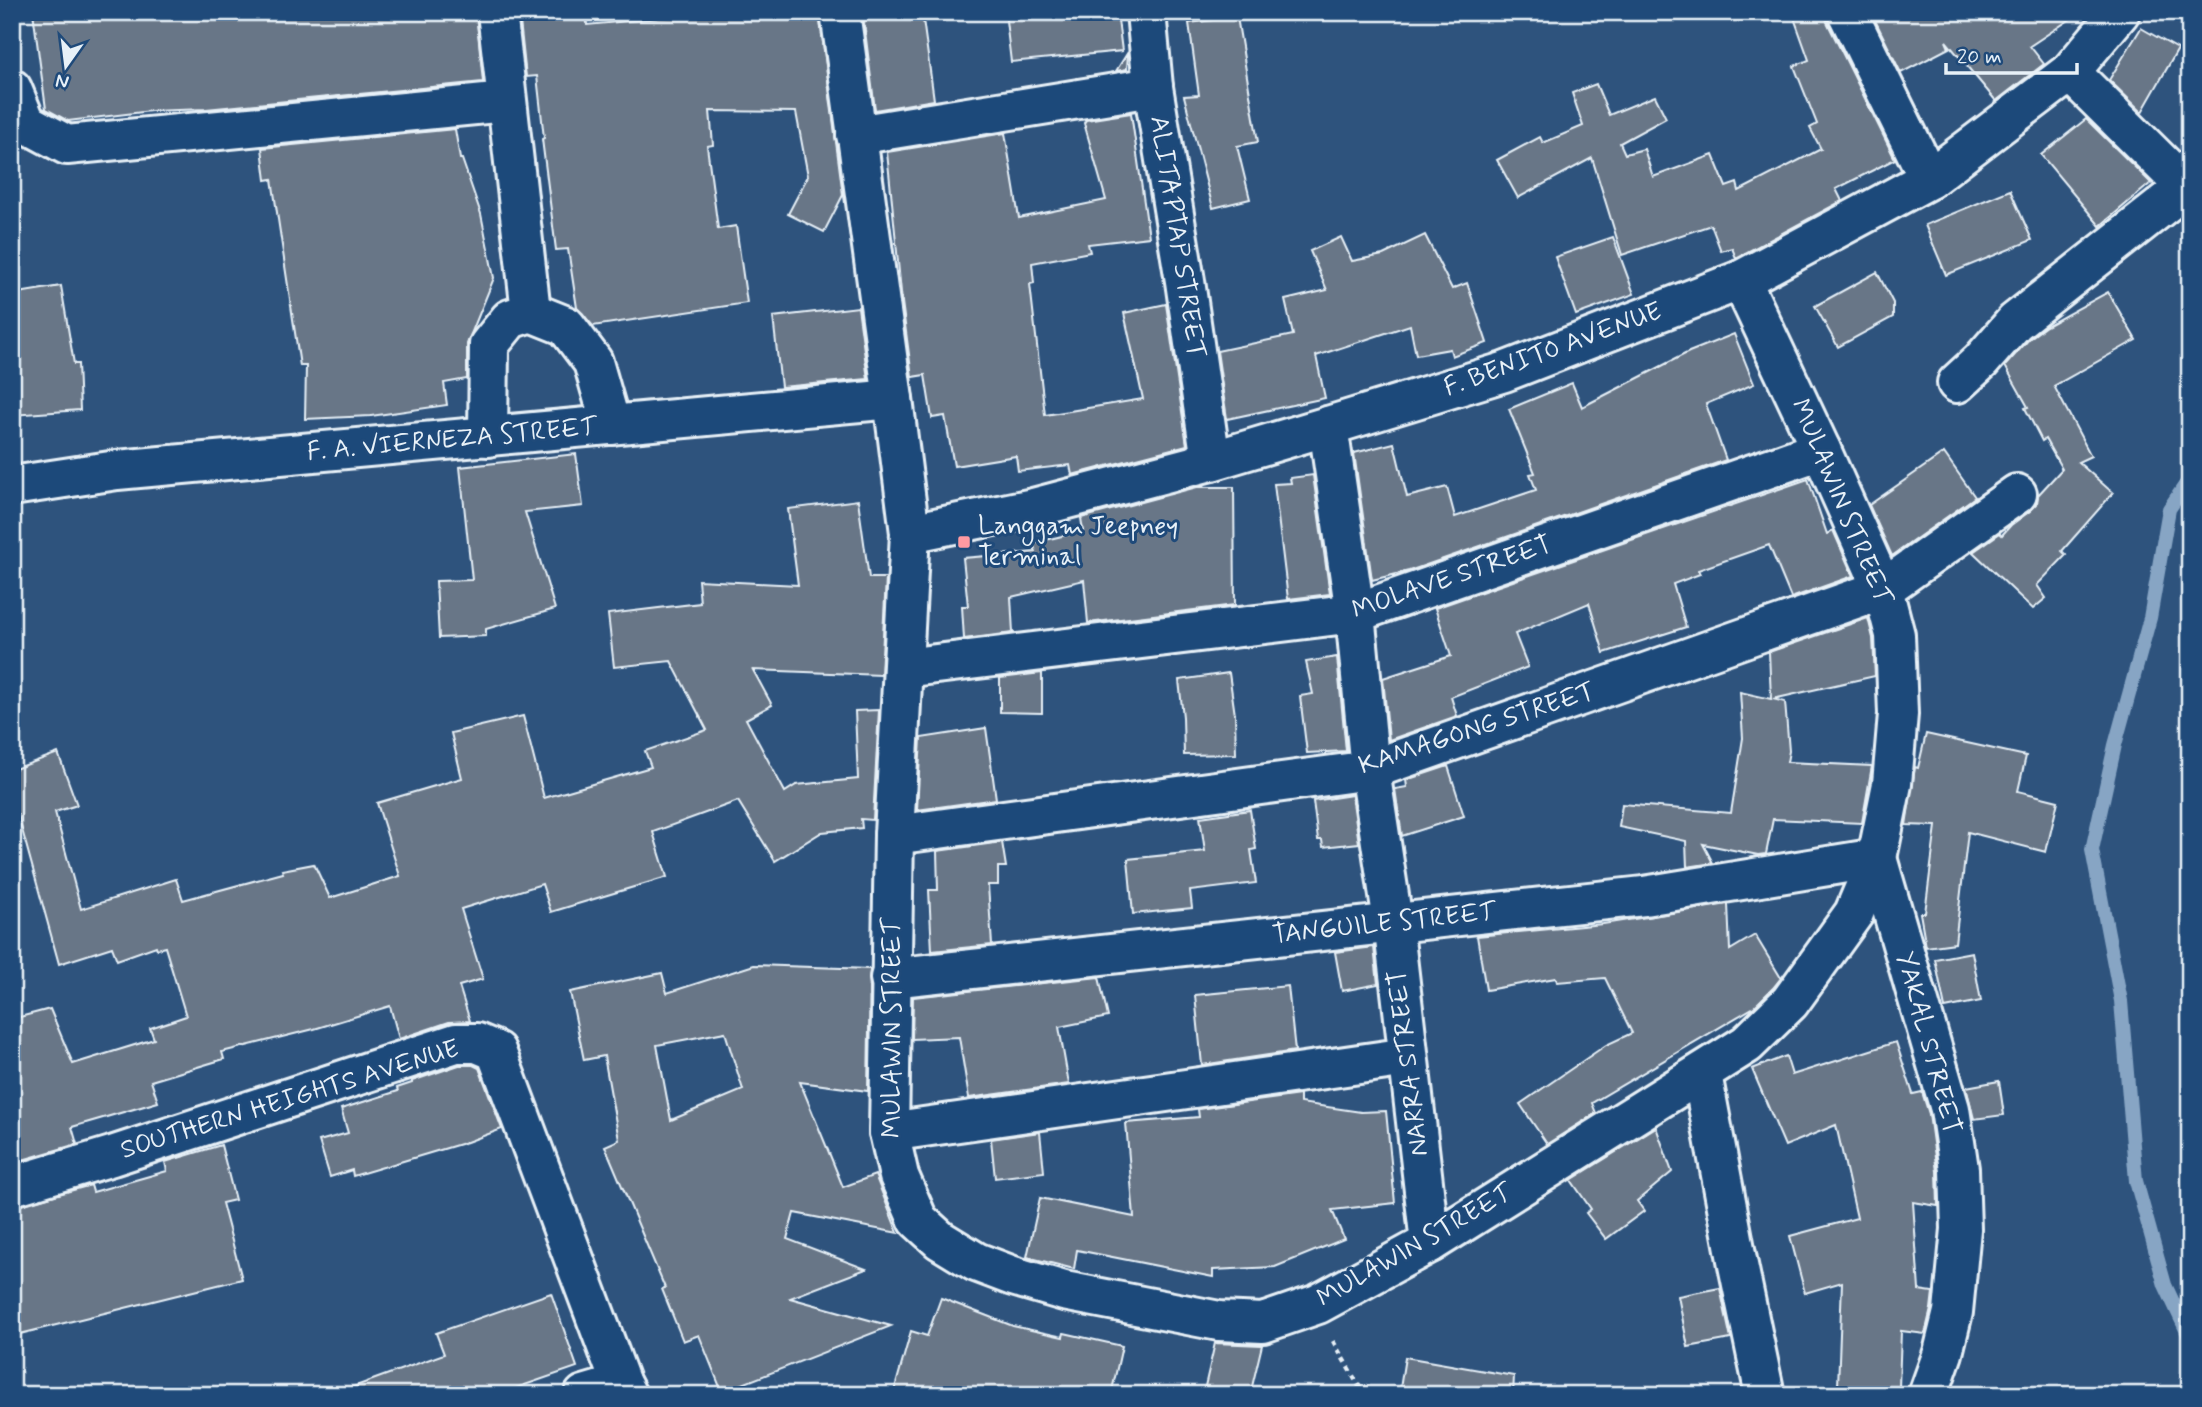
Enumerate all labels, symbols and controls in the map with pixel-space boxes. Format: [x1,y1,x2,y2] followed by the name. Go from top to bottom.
[32,32,102,102] north arrow
[1946,32,2078,76] scale bar
[1957,43,2002,71] text: 20 m
[53,67,71,95] text: N
[1141,113,1213,361] street label: ALITAPTAP STREET
[1439,295,1667,405] street label: F. BENITO AVENUE
[1782,394,1900,611] street label: MULAWIN STREET
[306,410,600,470] street label: F. A. VIERNEZA STREET
[978,510,1178,574] place label: Langgam Jeepney Terminal
[1348,528,1556,628] street label: MOLAVE STREET
[956,534,972,550] marker: Langgam Jeepney Terminal
[1355,675,1599,783] street label: KAMAGONG STREET
[1270,895,1499,953] street label: TANGUILE STREET
[876,916,910,1138] street label: MULAWIN STREET
[1887,948,1969,1138] street label: YAKAL STREET
[1381,968,1437,1158] street label: NARRA STREET
[116,1032,464,1168] street label: SOUTHERN HEIGHTS AVENUE
[1311,1175,1520,1316] street label: MULAWIN STREET

